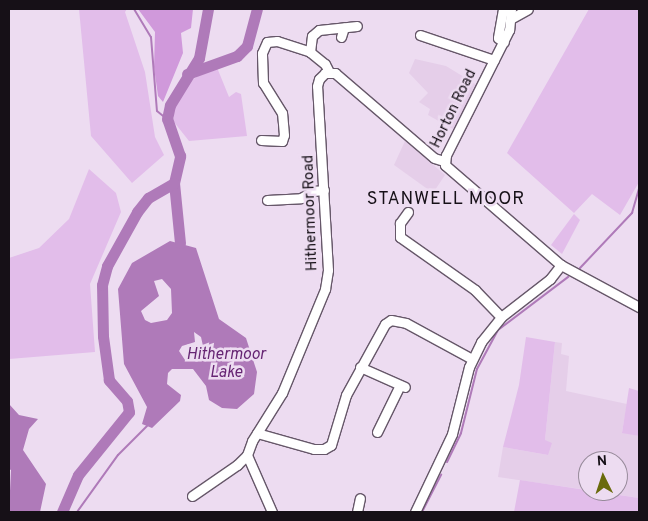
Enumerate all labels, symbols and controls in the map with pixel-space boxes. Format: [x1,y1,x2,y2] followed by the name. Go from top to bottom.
[427,67,481,151] street label: Horton Road
[300,155,322,271] street label: Hithermoor Road
[365,189,527,211] district label: STANWELL MOOR
[186,345,266,383] water label: Hithermoor Lake
[578,451,628,501] north arrow
[596,453,608,470] text: N

